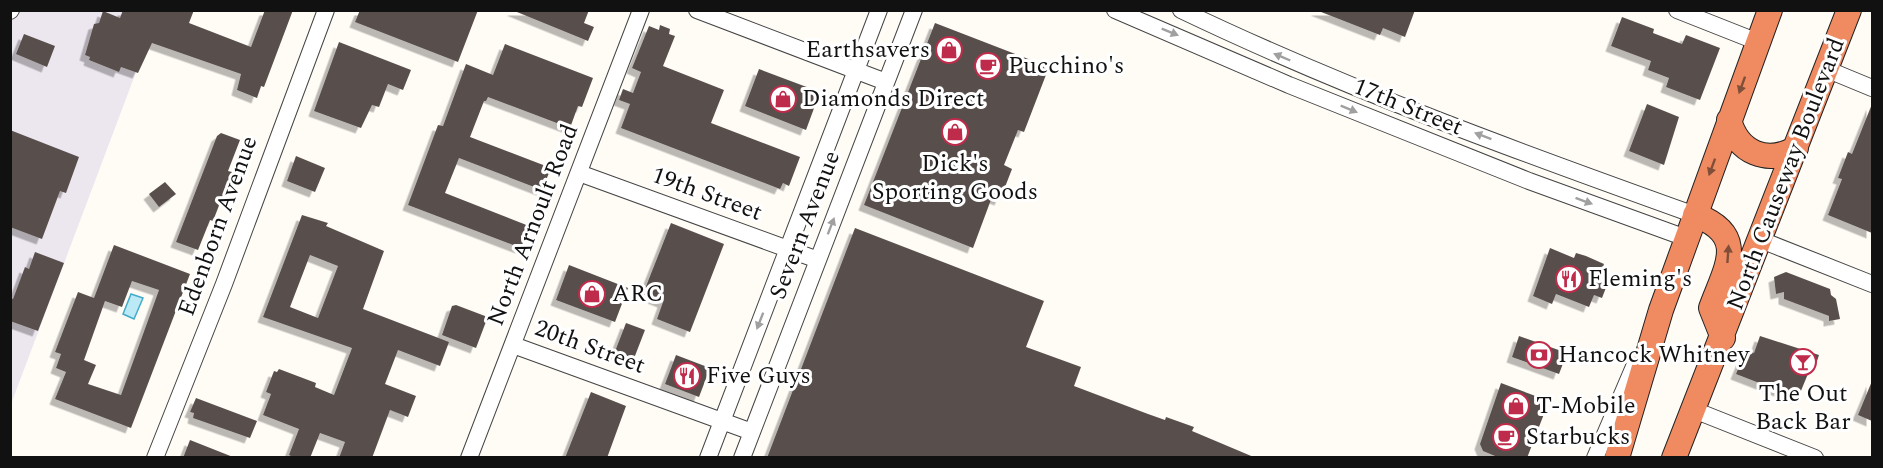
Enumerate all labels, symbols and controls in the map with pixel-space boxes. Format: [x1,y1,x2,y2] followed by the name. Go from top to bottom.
[1161,28,1179,37] one-way arrow
[805,32,930,68] place label: Earthsavers
[1717,33,1855,315] street label: North Causeway Boulevard
[934,35,964,65] shop icon: Earthsavers
[1008,48,1124,84] place label: Pucchino's
[973,51,1003,81] cafe icon: Pucchino's
[1273,52,1291,61] one-way arrow
[1348,69,1468,145] street label: 17th Street
[1737,76,1747,94] one-way arrow
[802,81,984,117] place label: Diamonds Direct
[768,84,798,114] shop icon: Diamonds Direct
[1340,105,1358,114] one-way arrow
[940,117,970,147] shop icon: Dick's Sporting Goods
[478,119,588,331] street label: North Arnoult Road
[169,131,267,321] street label: Edenborn Avenue
[1474,131,1492,141] one-way arrow
[760,145,850,305] street label: Severn Avenue
[872,146,1038,210] place label: Dick's Sporting Goods
[647,157,767,231] street label: 19th Street
[1707,158,1717,176] one-way arrow
[1575,196,1593,206] one-way arrow
[826,217,836,235] one-way arrow
[1723,244,1733,263] one-way arrow
[1588,261,1692,297] place label: Fleming's
[1554,264,1584,294] restaurant icon: Fleming's
[612,276,663,312] place label: ARC
[577,279,607,309] shop icon: ARC
[530,310,650,384] street label: 20th Street
[755,312,764,330] one-way arrow
[1558,337,1751,373] place label: Hancock Whitney
[1524,340,1554,370] bank icon: Hancock Whitney
[1788,347,1818,377] bar icon: The Out Back Bar
[706,358,811,394] place label: Five Guys
[672,361,702,391] restaurant icon: Five Guys
[1755,376,1851,440] place label: The Out Back Bar
[1536,388,1636,424] place label: T-Mobile
[1501,391,1531,421] shop icon: T-Mobile
[1526,419,1630,455] place label: Starbucks
[1491,422,1521,452] cafe icon: Starbucks

